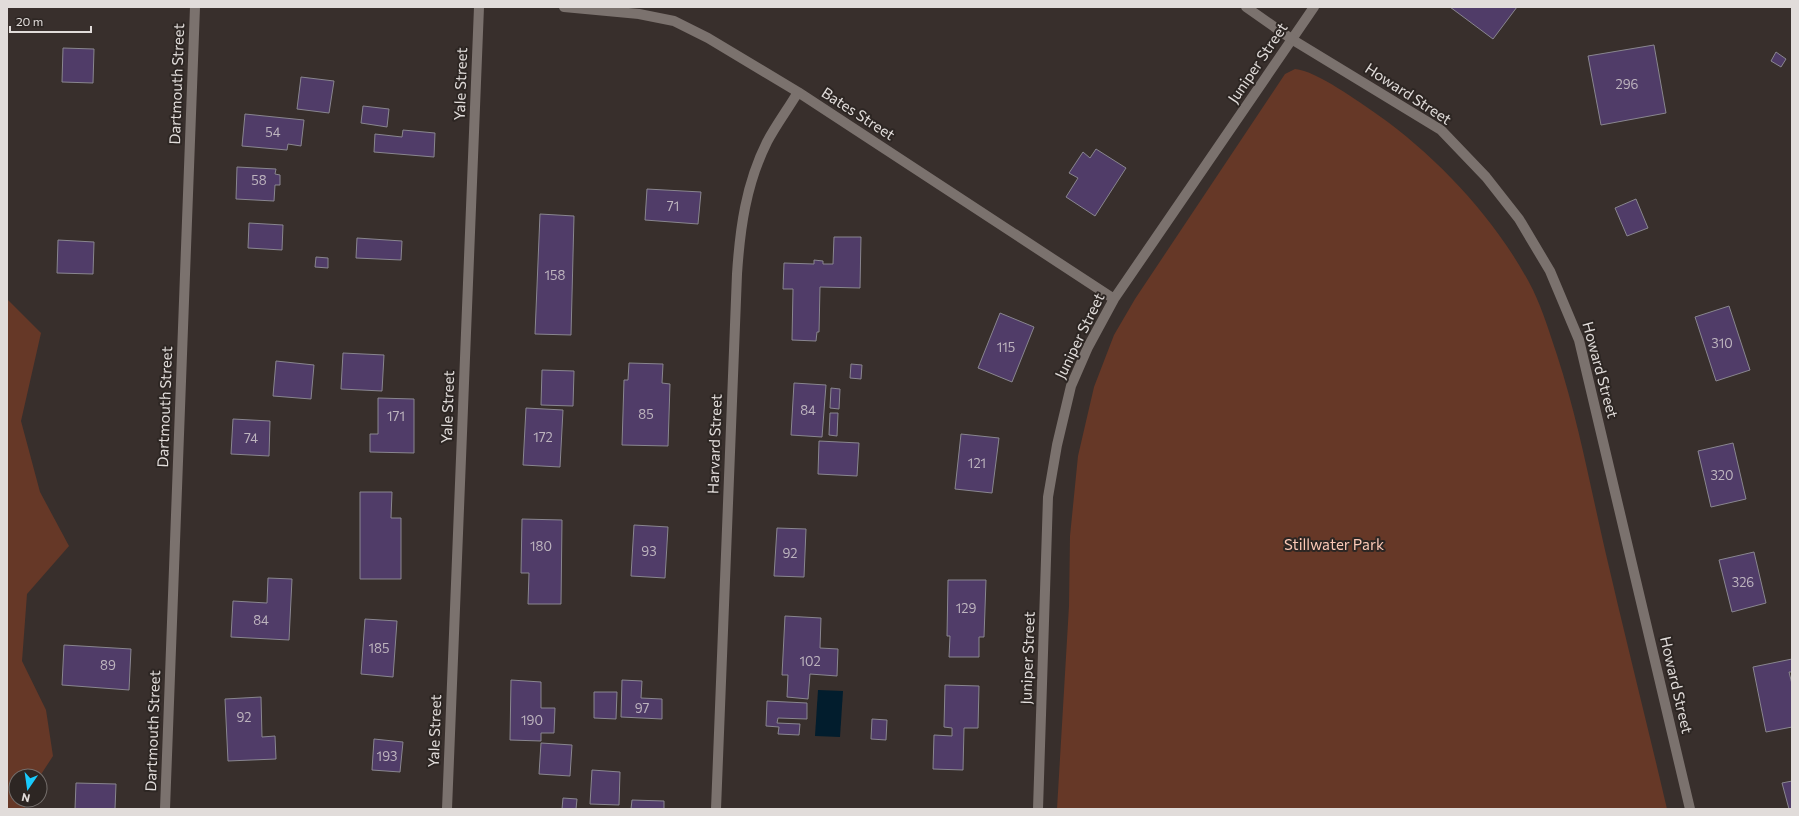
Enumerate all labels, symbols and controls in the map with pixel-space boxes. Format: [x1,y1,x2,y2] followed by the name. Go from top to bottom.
[10,8,91,34] scale bar
[16,14,43,28] text: 20 m
[1224,19,1291,106] street label: Juniper Street
[165,23,187,145] street label: Dartmouth Street
[450,47,470,121] street label: Yale Street
[1362,59,1455,128] street label: Howard Street
[1616,76,1639,92] house number: 296
[819,83,898,143] street label: Bates Street
[265,124,281,140] house number: 54
[251,172,267,188] house number: 58
[667,198,679,214] house number: 71
[545,267,566,283] house number: 158
[1051,290,1108,381] street label: Juniper Street
[1579,319,1623,420] street label: Howard Street
[1711,335,1733,351] house number: 310
[997,339,1015,355] house number: 115
[153,346,175,468] street label: Dartmouth Street
[437,370,457,444] street label: Yale Street
[703,394,725,494] street label: Harvard Street
[800,402,816,418] house number: 84
[638,406,654,422] house number: 85
[387,408,405,424] house number: 171
[533,429,553,445] house number: 172
[244,430,258,446] house number: 74
[968,455,986,471] house number: 121
[1710,467,1734,483] house number: 320
[1284,535,1384,553] park label: Stillwater Park
[530,538,552,554] house number: 180
[641,543,657,559] house number: 93
[782,545,798,561] house number: 92
[1732,574,1754,590] house number: 326
[956,600,976,616] house number: 129
[1016,611,1038,705] street label: Juniper Street
[253,612,269,628] house number: 84
[1657,634,1697,735] street label: Howard Street
[369,640,389,656] house number: 185
[799,653,821,669] house number: 102
[100,657,116,673] house number: 89
[141,670,163,792] street label: Dartmouth Street
[424,694,444,768] street label: Yale Street
[635,700,649,716] house number: 97
[236,709,252,725] house number: 92
[521,712,543,728] house number: 190
[377,748,397,764] house number: 193
[8,768,48,808] north arrow
[20,791,31,805] text: N

